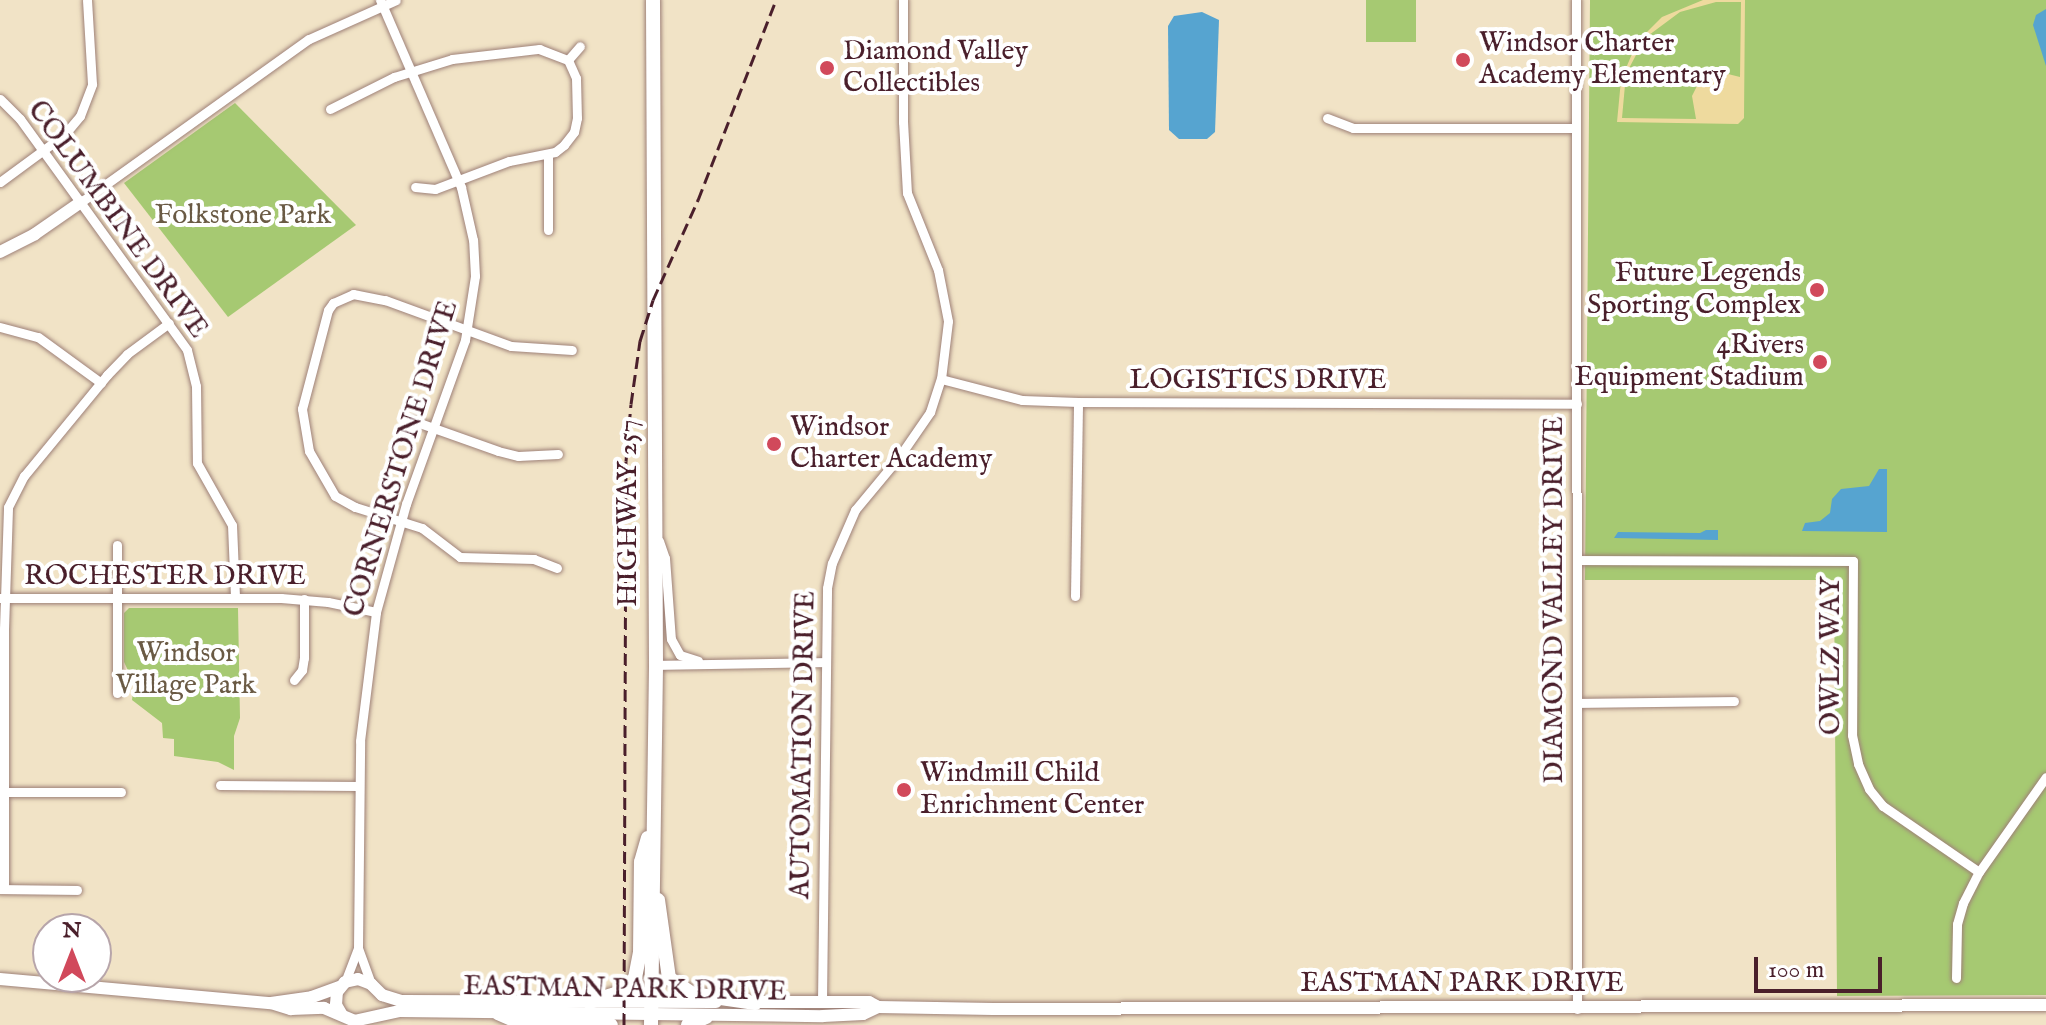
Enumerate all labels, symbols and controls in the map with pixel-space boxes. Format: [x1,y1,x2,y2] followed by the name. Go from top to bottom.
[1479,27,1726,93] place label: Windsor Charter Academy Elementary
[843,35,1028,101] place label: Diamond Valley Collectibles
[1454,51,1472,69] marker: Windsor Charter Academy Elementary
[818,59,836,77] marker: Diamond Valley Collectibles
[20,95,214,345] street label: COLUMBINE DRIVE
[155,199,331,233] park label: Folkstone Park
[1587,257,1801,323] place label: Future Legends Sporting Complex
[1808,281,1826,299] marker: Future Legends Sporting Complex
[338,297,466,621] street label: CORNERSTONE DRIVE
[1574,329,1804,395] place label: 4Rivers Equipment Stadium
[1811,353,1829,371] marker: 4Rivers Equipment Stadium
[1129,364,1387,398] street label: LOGISTICS DRIVE
[790,411,992,477] place label: Windsor Charter Academy
[1538,416,1572,784] street label: DIAMOND VALLEY DRIVE
[612,419,646,607] street label: HIGHWAY 257
[765,435,783,453] marker: Windsor Charter Academy
[24,560,306,594] street label: ROCHESTER DRIVE
[1815,577,1849,735] street label: OWLZ WAY
[785,591,823,899] street label: AUTOMATION DRIVE
[116,637,256,703] park label: Windsor Village Park
[920,757,1144,823] place label: Windmill Child Enrichment Center
[895,781,913,799] marker: Windmill Child Enrichment Center
[32,913,112,993] north arrow
[62,917,82,945] text: N
[1758,941,1886,991] scale bar
[1768,955,1824,986] text: 100 m
[1300,967,1624,1001] street label: EASTMAN PARK DRIVE
[463,970,787,1010] street label: EASTMAN PARK DRIVE

